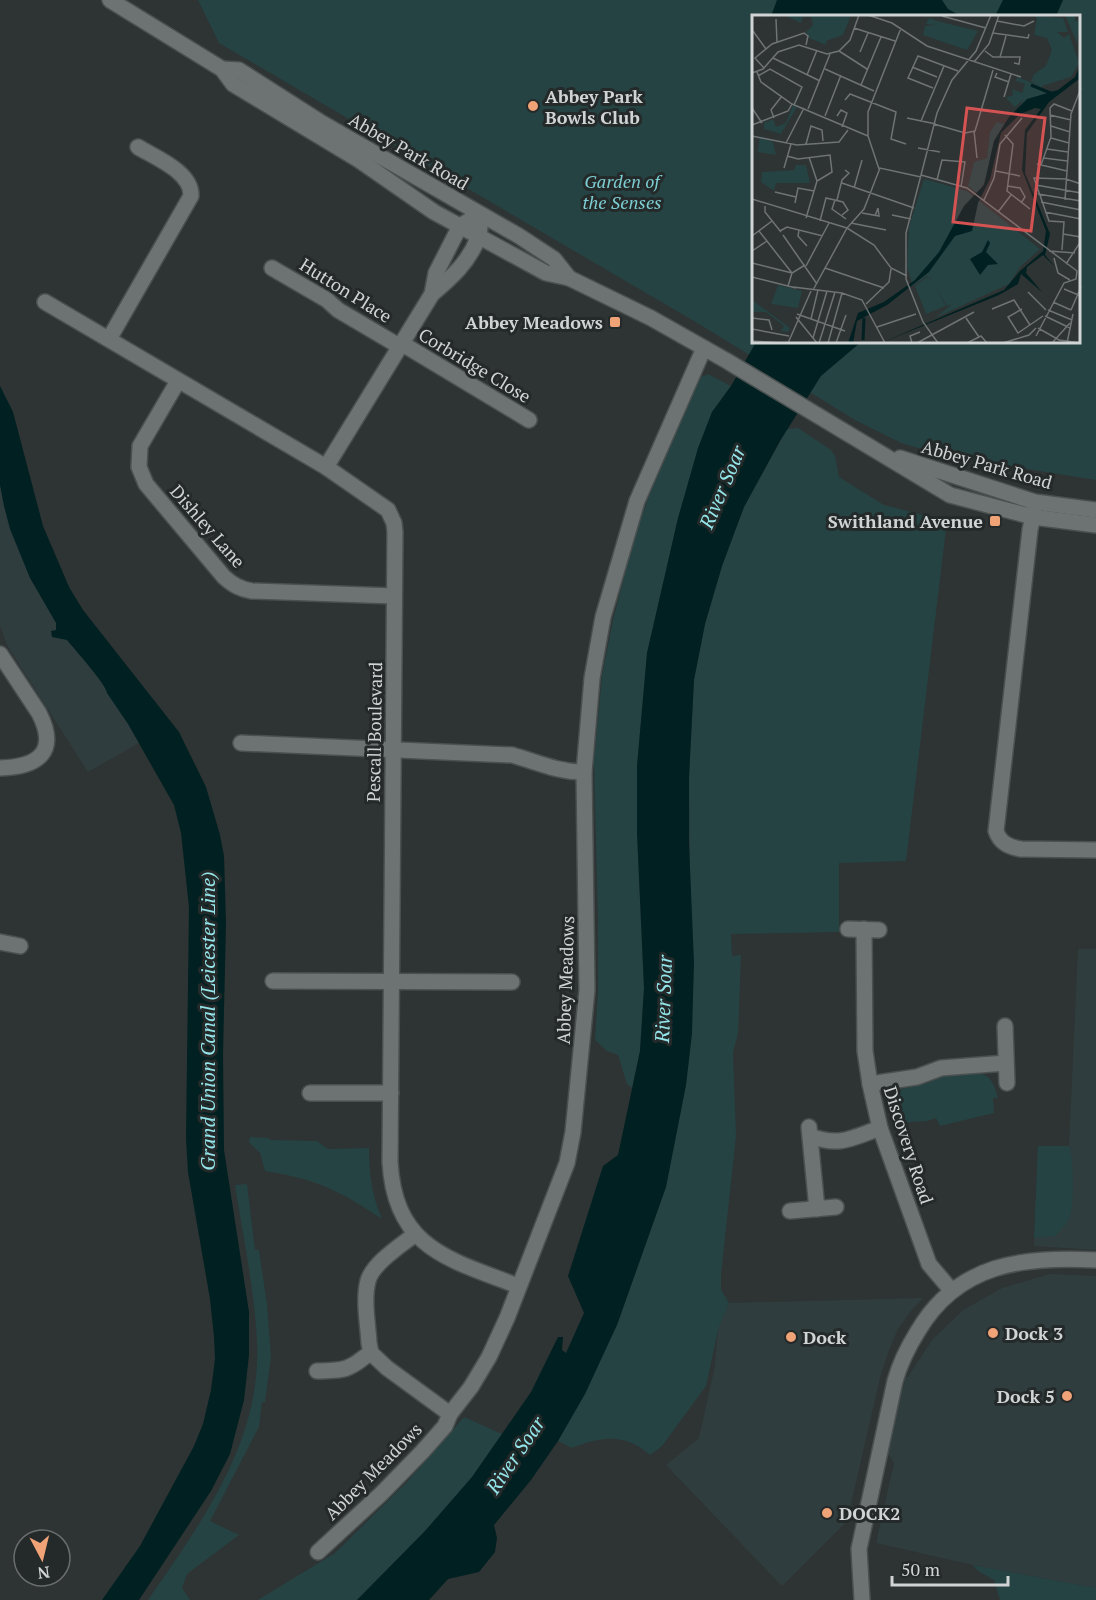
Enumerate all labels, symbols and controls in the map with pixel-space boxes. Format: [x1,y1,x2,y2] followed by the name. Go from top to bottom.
[752,15,1081,344] inset map
[545,84,643,129] place label: Abbey Park Bowls Club
[526,99,540,113] marker: Abbey Park Bowls Club
[345,107,473,195] street label: Abbey Park Road
[582,169,663,214] park label: Garden of the Senses
[295,252,397,328] street label: Hutton Place
[465,310,603,334] place label: Abbey Meadows
[608,315,622,329] marker: Abbey Meadows
[414,322,536,408] street label: Corbridge Close
[919,434,1055,494] street label: Abbey Park Road
[692,440,752,533] water label: River Soar
[165,479,251,573] street label: Dishley Lane
[828,509,983,533] place label: Swithland Avenue
[988,514,1002,528] marker: Swithland Avenue
[361,662,387,802] street label: Pescall Boulevard
[194,871,221,1171] water label: Grand Union Canal (Leicester Line)
[551,915,579,1045] street label: Abbey Meadows
[648,953,678,1044] water label: River Soar
[879,1083,939,1207] street label: Discovery Road
[1005,1321,1063,1345] place label: Dock 3
[803,1325,847,1349] place label: Dock
[986,1326,1000,1340] marker: Dock 3
[784,1330,798,1344] marker: Dock
[997,1384,1055,1408] place label: Dock 5
[1060,1389,1074,1403] marker: Dock 5
[479,1410,551,1500] water label: River Soar
[319,1417,427,1525] street label: Abbey Meadows
[839,1501,901,1525] place label: DOCK2
[820,1506,834,1520] marker: DOCK2
[12,1528,72,1588] north arrow
[892,1549,1008,1587] scale bar
[901,1557,941,1581] text: 50 m
[36,1561,51,1585] text: N

